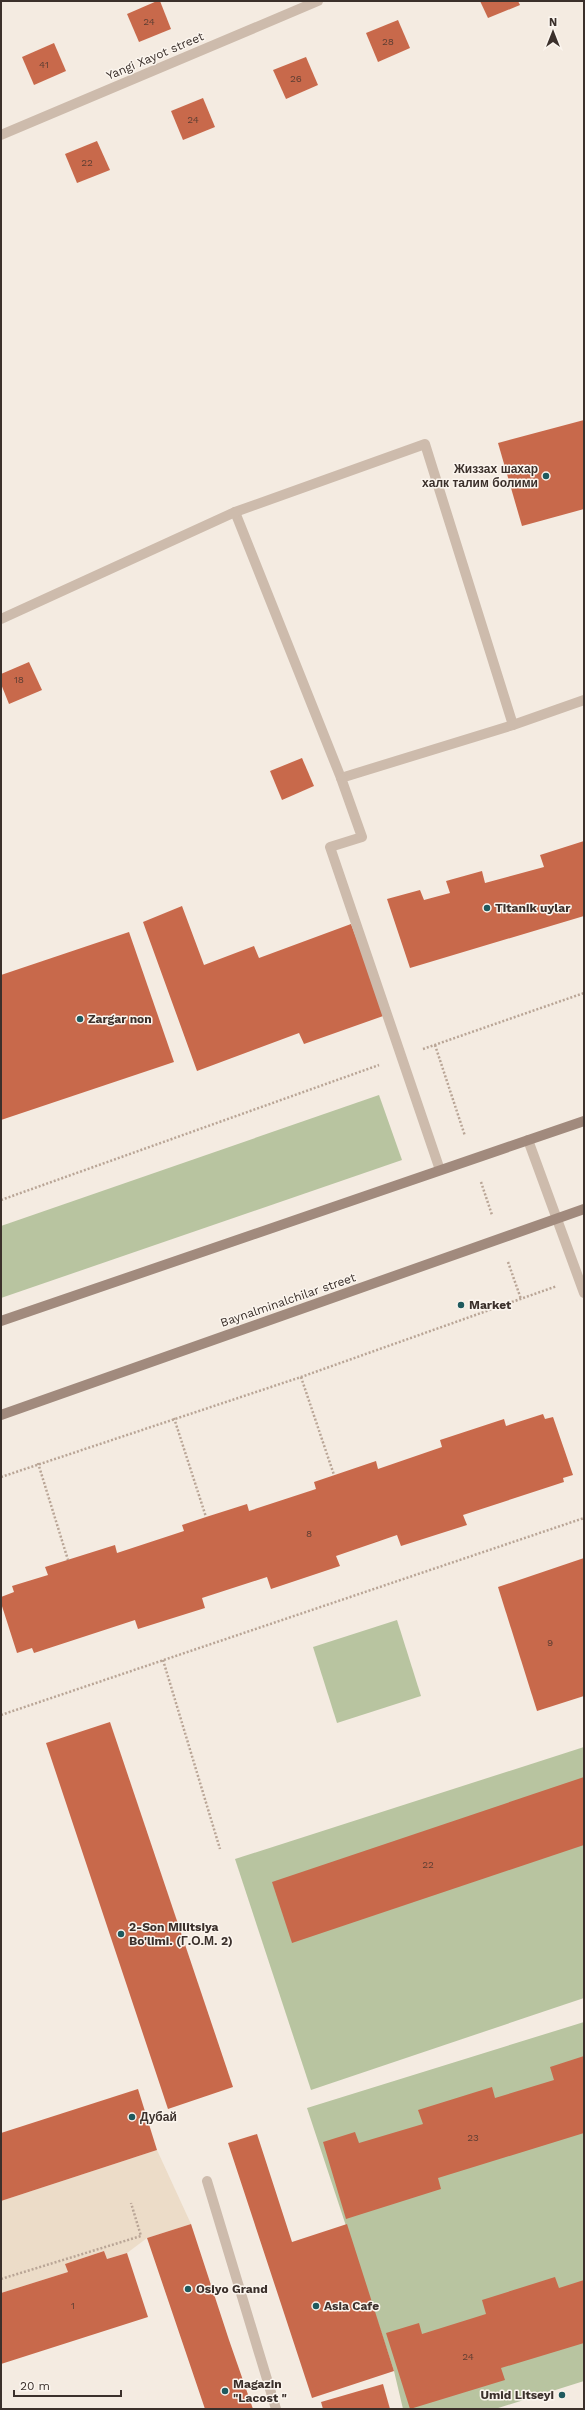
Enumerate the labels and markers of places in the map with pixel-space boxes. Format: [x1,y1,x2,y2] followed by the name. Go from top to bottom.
[422,462,538,490] place label: Жиззах шахар халк талим болими
[541,471,551,481] marker: Жиззах шахар халк талим болими
[495,901,571,915] place label: Titanik uylar
[482,903,492,913] marker: Titanik uylar
[88,1012,152,1026] place label: Zargar non
[75,1014,85,1024] marker: Zargar non
[469,1298,512,1312] place label: Market
[456,1300,466,1310] marker: Market
[129,1920,233,1948] place label: 2-Son Militsiya Bo'limi. (Г.О.М. 2)
[116,1929,126,1939] marker: 2-Son Militsiya Bo'limi. (Г.О.М. 2)
[140,2110,177,2124] place label: Дубай
[127,2112,137,2122] marker: Дубай
[196,2282,268,2296] place label: Osiyo Grand
[183,2284,193,2294] marker: Osiyo Grand
[324,2299,379,2313] place label: Asia Cafe
[311,2301,321,2311] marker: Asia Cafe
[233,2377,287,2405] place label: Magazin "Lacost "
[220,2386,230,2396] marker: Magazin "Lacost "
[480,2388,554,2402] place label: Umid Litseyi
[557,2390,567,2400] marker: Umid Litseyi

